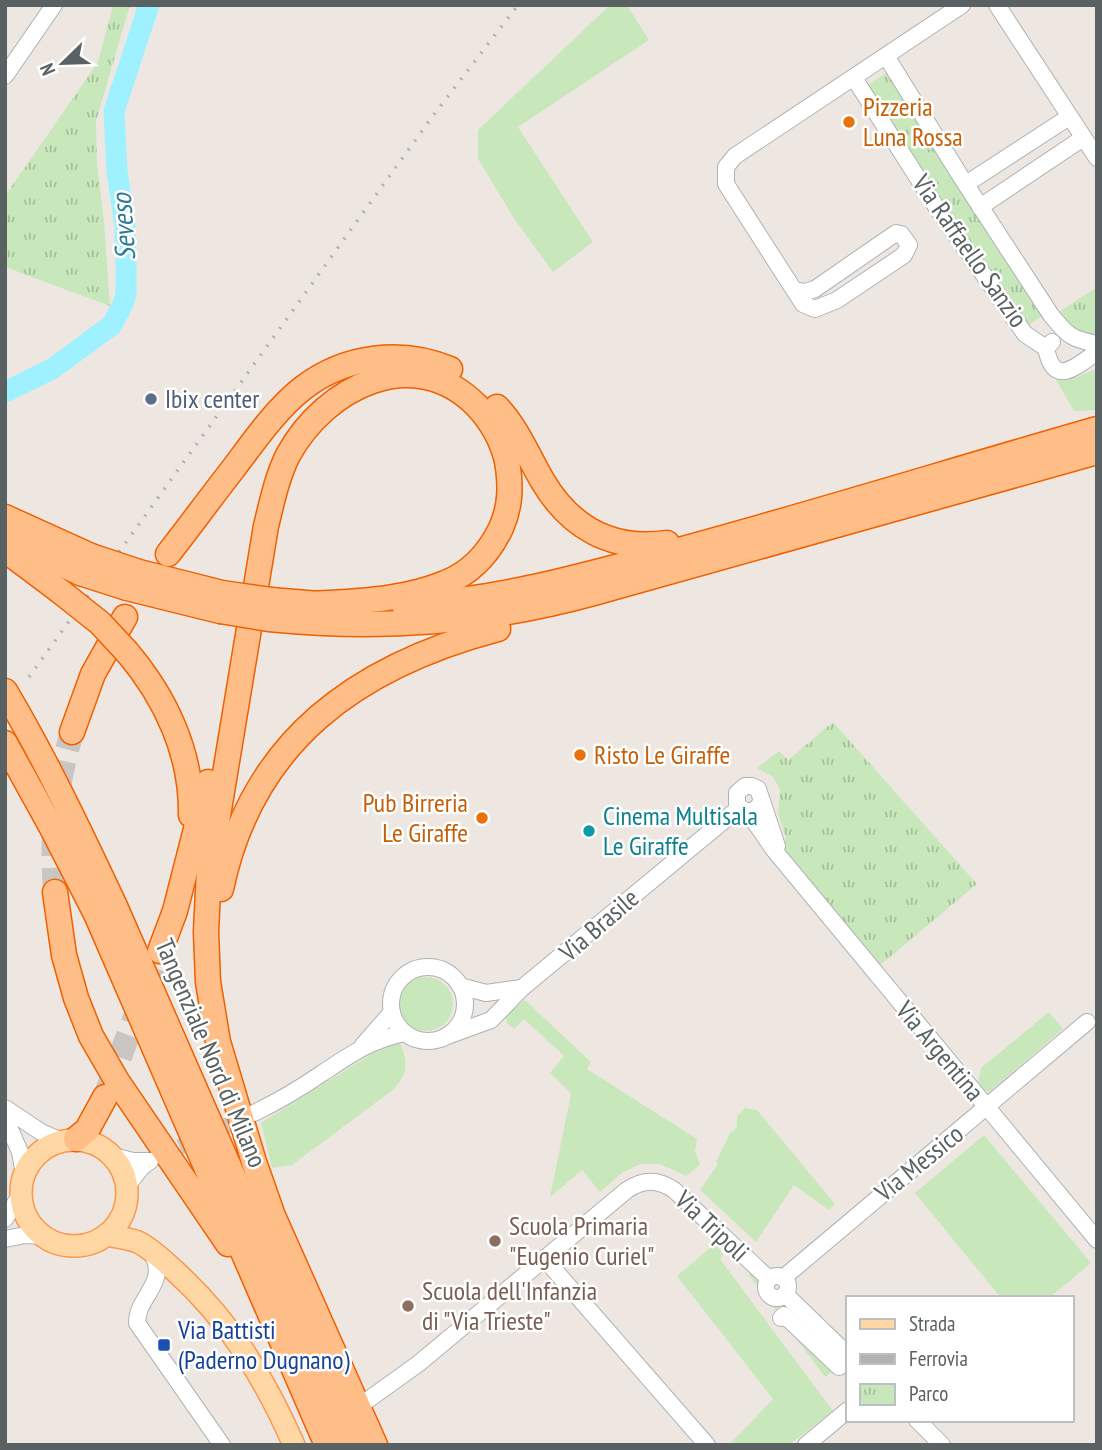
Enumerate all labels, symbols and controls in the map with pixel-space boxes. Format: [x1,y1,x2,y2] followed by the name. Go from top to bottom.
[28,28,98,98] north arrow
[34,60,60,79] text: N
[863,90,963,153] place label: Pizzeria Luna Rossa
[841,114,857,130] marker: Pizzeria Luna Rossa
[905,167,1035,333] street label: Via Raffaello Sanzio
[102,190,143,262] water label: Seveso
[165,382,259,415] place label: Ibix center
[143,391,159,407] marker: Ibix center
[594,738,730,771] place label: Risto Le Giraffe
[572,747,588,763] marker: Risto Le Giraffe
[363,786,468,849] place label: Pub Birreria Le Giraffe
[603,799,758,862] place label: Cinema Multisala Le Giraffe
[474,810,490,826] marker: Pub Birreria Le Giraffe
[581,823,597,839] marker: Cinema Multisala Le Giraffe
[551,881,645,969] street label: Via Brasile
[148,934,275,1172] street label: Tangenziale Nord di Milano
[888,993,992,1107] street label: Via Argentina
[867,1117,970,1209] street label: Via Messico
[668,1182,756,1268] street label: Via Tripoli
[509,1209,655,1272] place label: Scuola Primaria "Eugenio Curiel"
[487,1233,503,1249] marker: Scuola Primaria "Eugenio Curiel"
[422,1274,597,1337] place label: Scuola dell'Infanzia di "Via Trieste"
[846,1296,1074,1422] legend
[400,1298,416,1314] marker: Scuola dell'Infanzia di "Via Trieste"
[909,1310,955,1337] text: Strada
[177,1313,349,1376] place label: Via Battisti (Paderno Dugnano)
[156,1337,172,1353] marker: Via Battisti (Paderno Dugnano)
[909,1345,968,1372] text: Ferrovia
[909,1380,948,1407] text: Parco

